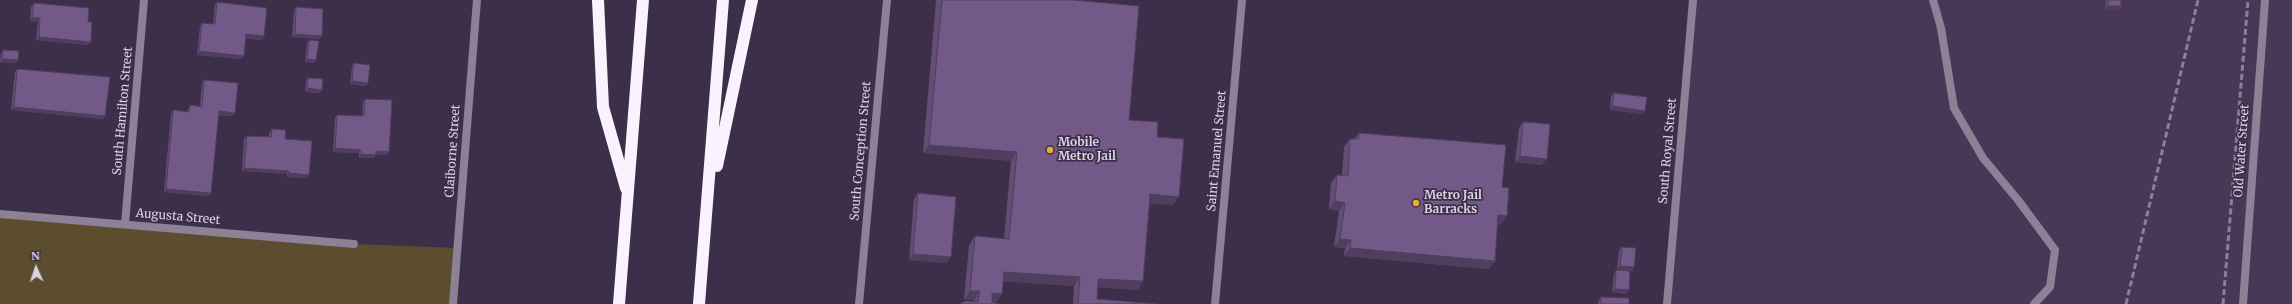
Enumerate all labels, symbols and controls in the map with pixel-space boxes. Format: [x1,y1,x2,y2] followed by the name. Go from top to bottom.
[110,46,136,176] street label: South Hamilton Street
[848,81,874,221] street label: South Conception Street
[1205,90,1229,212] street label: Saint Emanuel Street
[1656,97,1680,205] street label: South Royal Street
[443,104,463,198] street label: Claiborne Street
[2232,104,2252,198] street label: Old Water Street
[1058,136,1116,164] place label: Mobile Metro Jail
[1045,145,1055,155] marker: Mobile Metro Jail
[1424,189,1482,217] place label: Metro Jail Barracks
[1411,198,1421,208] marker: Metro Jail Barracks
[135,206,221,228] street label: Augusta Street
[16,248,56,288] north arrow
[31,249,40,263] text: N

